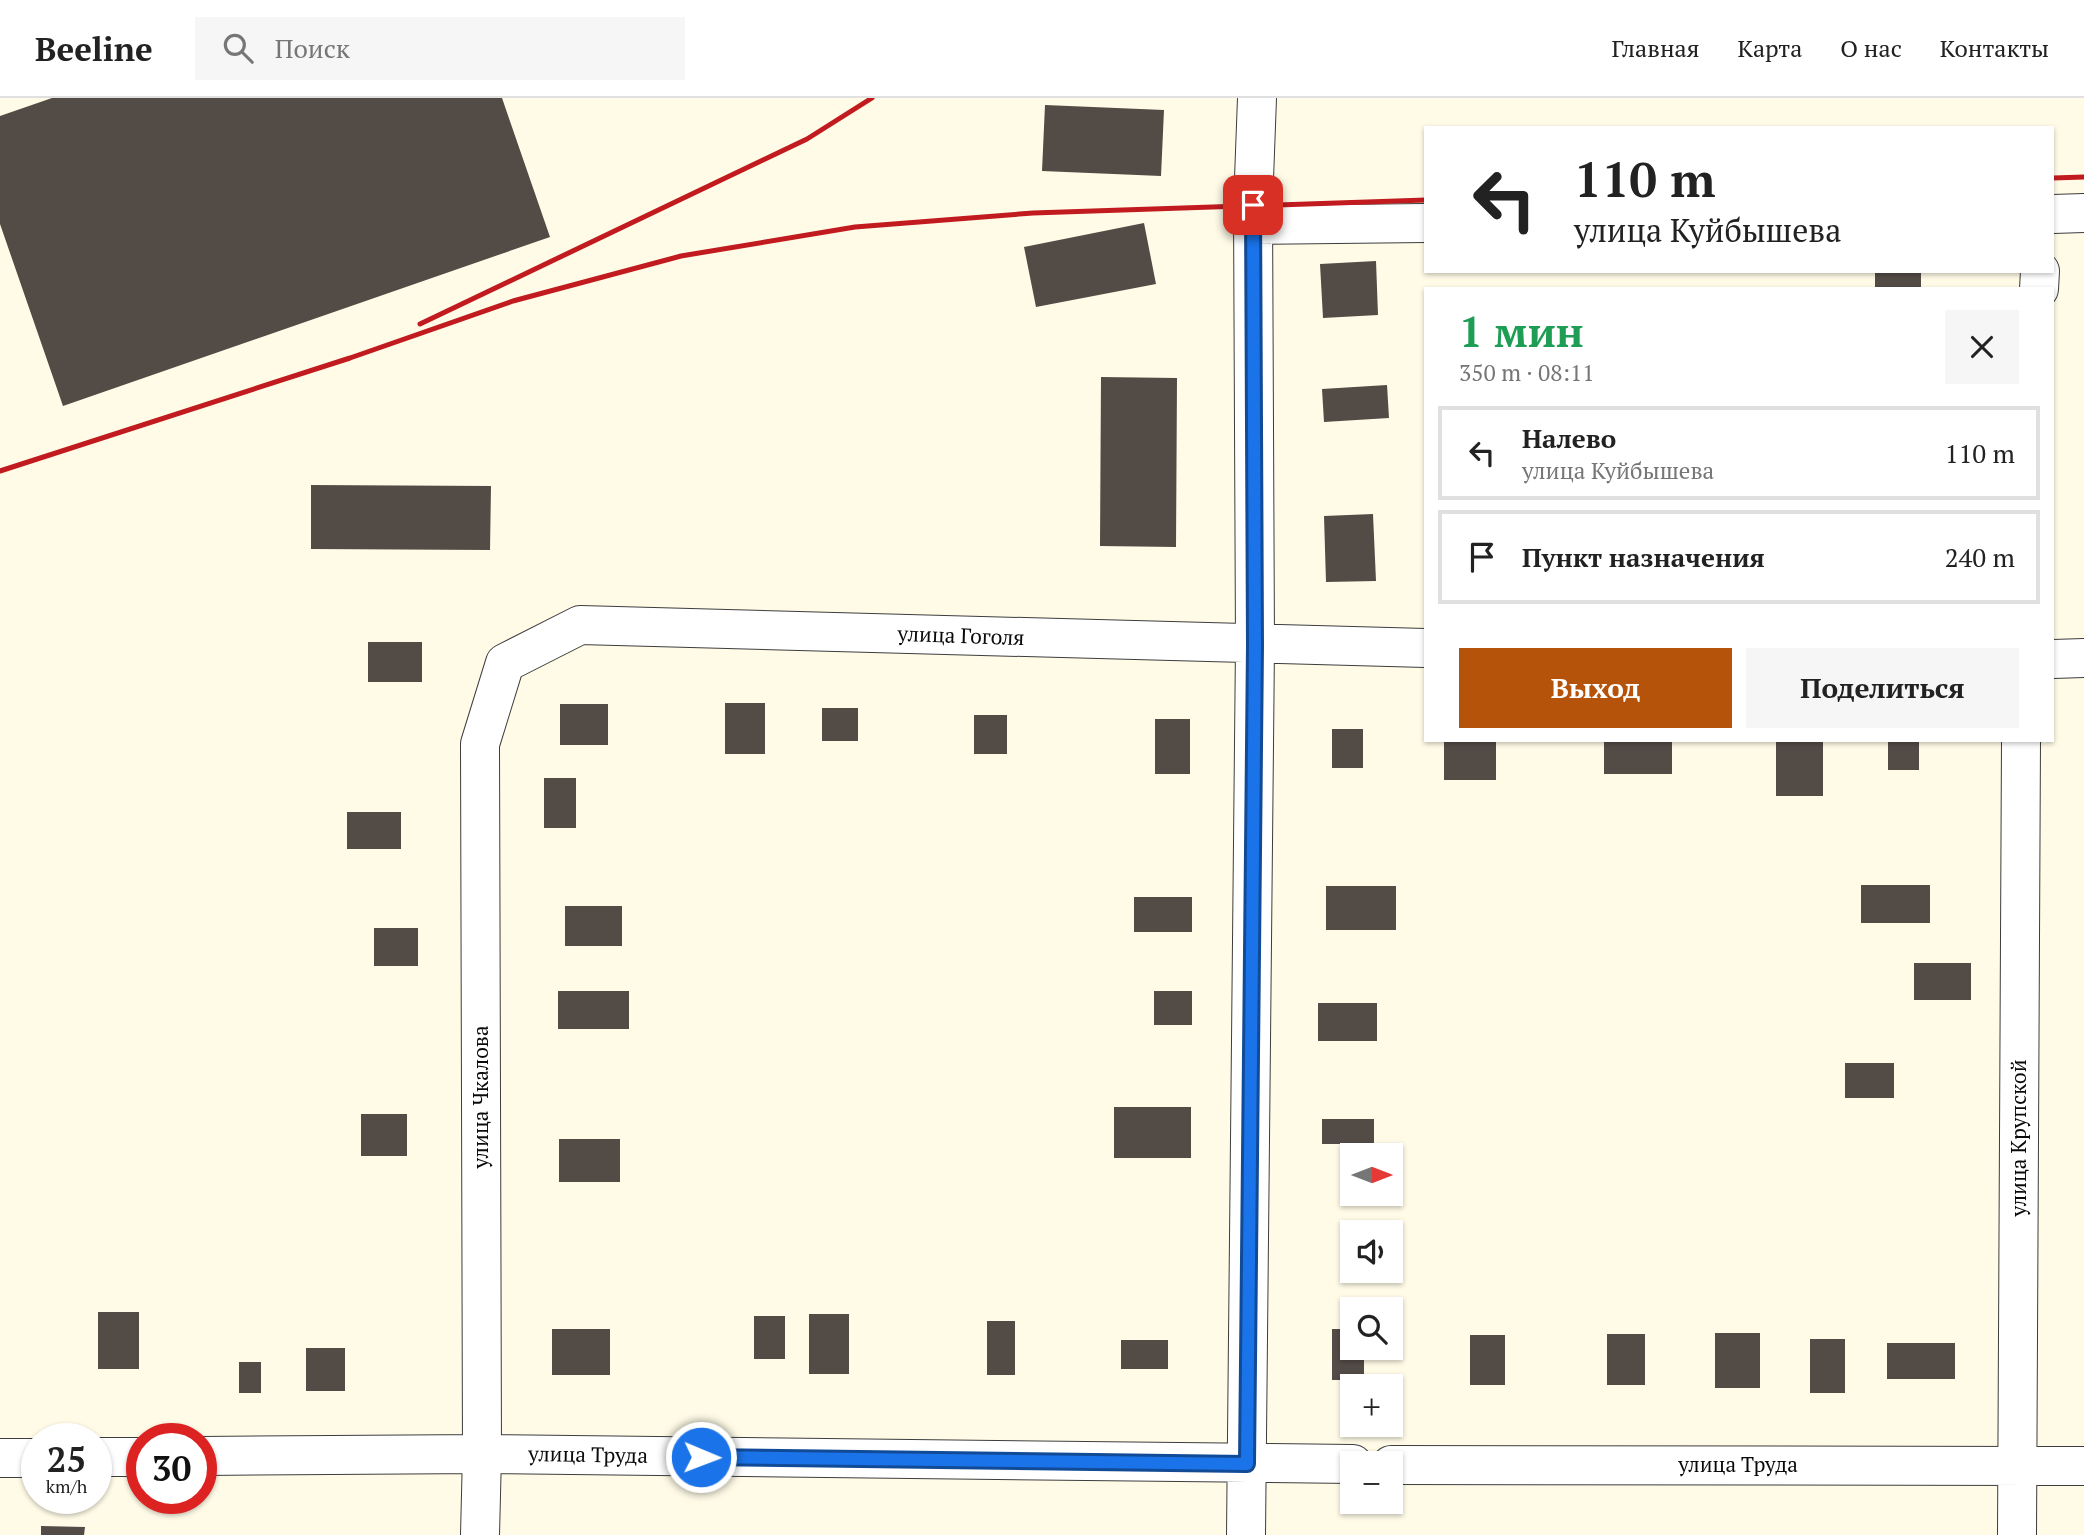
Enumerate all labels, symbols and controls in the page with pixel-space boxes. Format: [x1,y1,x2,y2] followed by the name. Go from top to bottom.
[195,17,685,80] search box
[35,27,153,70] text: Beeline
[219,29,257,67] icon: search
[275,31,350,65] text: Поиск
[1611,32,1699,64] text: Главная
[1737,32,1802,64] text: Карта
[1840,32,1902,64] text: О нас
[1940,32,2049,64] text: Контакты
[1574,146,1716,211] text: 110 m
[1459,154,1550,245] icon: left
[1223,175,1283,235] pin
[1234,186,1272,224] icon: arrive
[1574,209,1841,251] text: улица Куйбышева
[1459,303,1584,359] text: 1 мин
[1945,310,2019,384] button: close
[1459,357,1594,388] text: 350 m · 08:11
[1522,421,1616,455] text: Налево
[1463,434,1501,472] icon: left
[1945,436,2015,470] text: 110 m
[1522,455,1714,486] text: улица Куйбышева
[1463,538,1501,576] icon: arrive
[1522,540,1765,574] text: Пункт назначения
[1945,540,2015,574] text: 240 m
[896,619,1025,651] street label: улица Гоголя
[1459,648,1732,728] button: Выход
[1746,648,2019,728] button: Поделиться
[466,1025,494,1170] street label: улица Чкалова
[2004,1059,2032,1217] street label: улица Крупской
[1340,1143,1404,1206] north arrow
[1340,1143,1403,1514] map controls
[1340,1220,1403,1283] button: sound
[1340,1297,1403,1360] button: search
[1340,1374,1403,1437] button: +
[664,1420,738,1494] position arrow
[126,1423,217,1514] speed limit sign: 30
[47,1436,86,1482] text: 25
[527,1439,649,1469] street label: улица Труда
[1677,1450,1798,1478] street label: улица Труда
[1340,1451,1403,1514] button: −
[46,1474,87,1498] text: km/h

